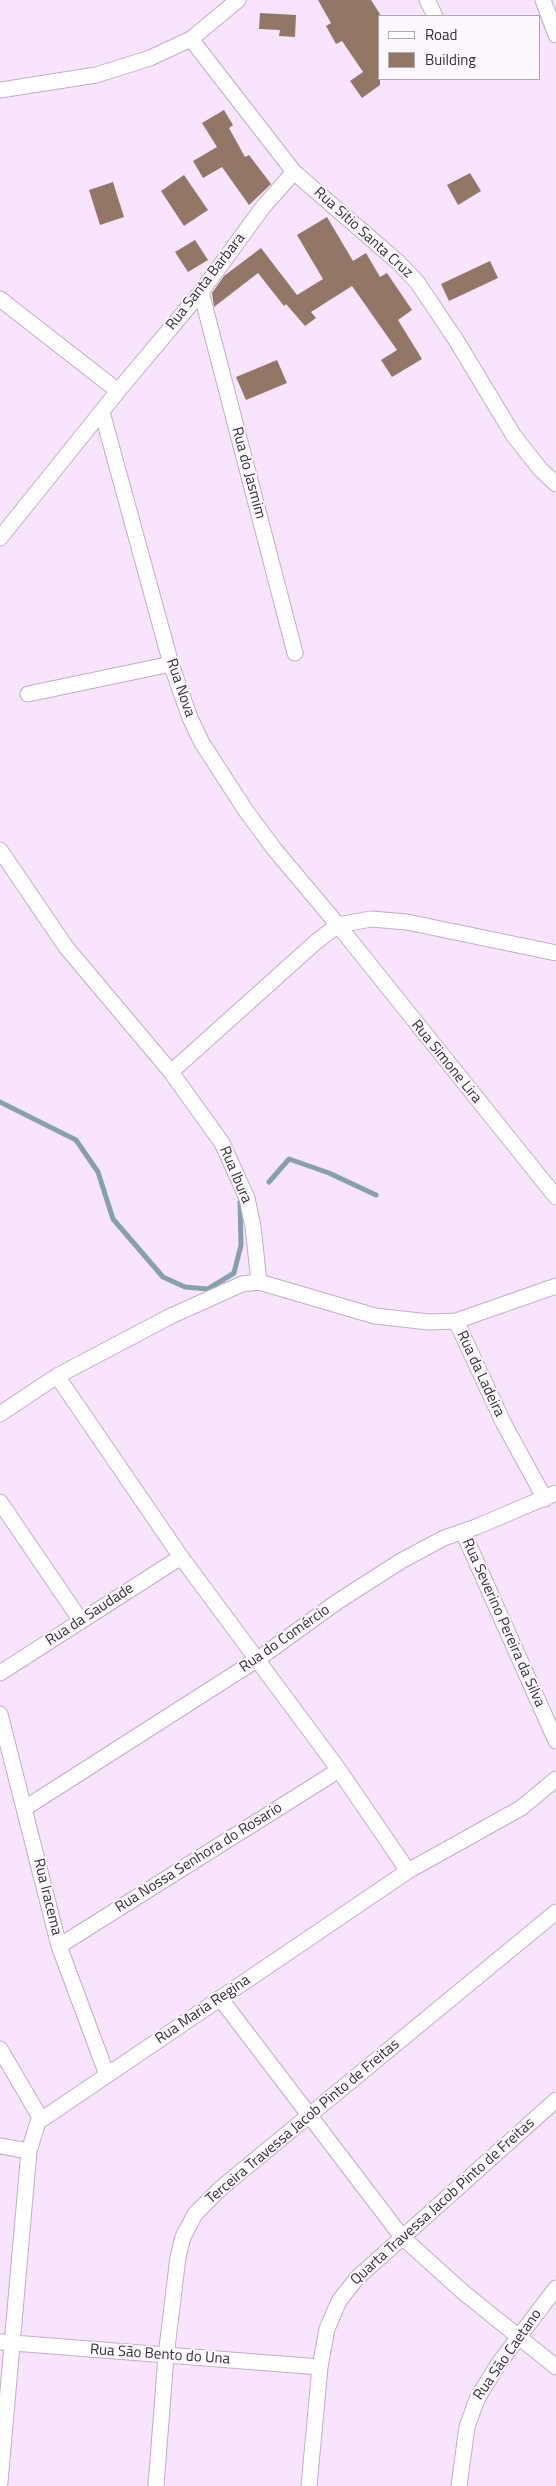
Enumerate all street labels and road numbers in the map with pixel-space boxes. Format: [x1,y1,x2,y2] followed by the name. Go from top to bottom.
[310,184,416,282] street label: Rua Sitio Santa Cruz
[163,230,249,334] street label: Rua Santa Barbara
[227,425,269,521] street label: Rua do Jasmim
[162,656,198,720] street label: Rua Nova
[407,1017,485,1107] street label: Rua Simone Lira
[215,1144,255,1206] street label: Rua Ibura
[452,1328,508,1420] street label: Rua da Ladeira
[458,1536,548,1710] street label: Rua Severino Pereira da Silva
[43,1580,137,1650] street label: Rua da Saudade
[236,1601,334,1677] street label: Rua do Comércio
[112,1799,286,1917] street label: Rua Nossa Senhora do Rosario
[29,1857,65,1937] street label: Rua Iracema
[152,1972,254,2048] street label: Rua Maria Regina
[203,2036,403,2208] street label: Terceira Travessa Jacob Pinto de Freitas
[347,2115,539,2289] street label: Quarta Travessa Jacob Pinto de Freitas
[470,2306,546,2404] street label: Rua São Caetano
[89,2341,231,2369] street label: Rua São Bento do Una

